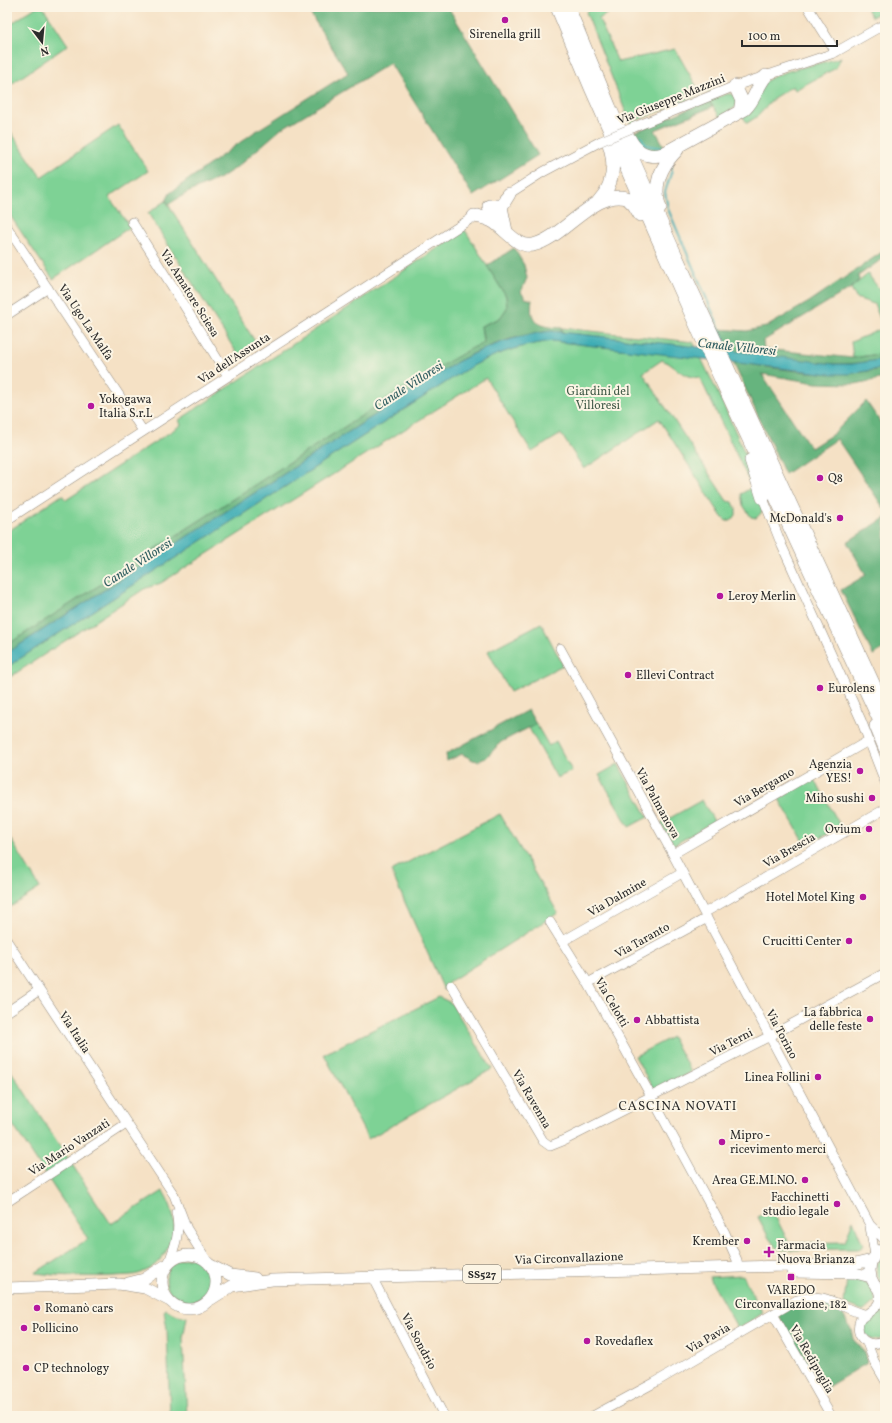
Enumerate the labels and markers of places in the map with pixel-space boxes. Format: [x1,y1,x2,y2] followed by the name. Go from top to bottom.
[500,15,510,25] marker: Sirenella grill
[469,27,541,43] place label: Sirenella grill
[99,392,153,422] place label: Yokogawa Italia S.r.L
[86,401,96,411] marker: Yokogawa Italia S.r.L
[828,471,843,487] place label: Q8
[815,473,825,483] marker: Q8
[770,511,832,527] place label: McDonald's
[835,513,845,523] marker: McDonald's
[728,589,796,605] place label: Leroy Merlin
[715,591,725,601] marker: Leroy Merlin
[636,668,714,684] place label: Ellevi Contract
[623,670,633,680] marker: Ellevi Contract
[828,681,875,697] place label: Eurolens
[815,683,825,693] marker: Eurolens
[809,757,852,787] place label: Agenzia YES!
[855,766,865,776] marker: Agenzia YES!
[805,791,864,807] place label: Miho sushi
[867,793,877,803] marker: Miho sushi
[825,822,861,838] place label: Ovium
[864,824,874,834] marker: Ovium
[766,890,855,906] place label: Hotel Motel King
[858,892,868,902] marker: Hotel Motel King
[763,934,841,950] place label: Crucitti Center
[844,936,854,946] marker: Crucitti Center
[804,1005,862,1035] place label: La fabbrica delle feste
[645,1013,700,1029] place label: Abbattista
[865,1014,875,1024] marker: La fabbrica delle feste
[632,1015,642,1025] marker: Abbattista
[744,1070,810,1086] place label: Linea Follini
[813,1072,823,1082] marker: Linea Follini
[730,1128,827,1158] place label: Mipro - ricevimento merci
[717,1137,727,1147] marker: Mipro - ricevimento merci
[712,1173,797,1189] place label: Area GE.MI.NO.
[800,1175,810,1185] marker: Area GE.MI.NO.
[763,1190,829,1220] place label: Facchinetti studio legale
[832,1199,842,1209] marker: Facchinetti studio legale
[692,1234,739,1250] place label: Krember
[742,1236,752,1246] marker: Krember
[777,1238,855,1268] place label: Farmacia Nuova Brianza
[764,1247,774,1257] marker: Farmacia Nuova Brianza
[786,1272,796,1282] marker: VAREDO Circonvallazione, 182
[735,1283,847,1313] place label: VAREDO Circonvallazione, 182
[45,1301,113,1317] place label: Romanò cars
[32,1303,42,1313] marker: Romanò cars
[32,1321,78,1337] place label: Pollicino
[19,1323,29,1333] marker: Pollicino
[595,1334,653,1350] place label: Rovedaflex
[582,1336,592,1346] marker: Rovedaflex
[34,1361,110,1377] place label: CP technology
[21,1363,31,1373] marker: CP technology

